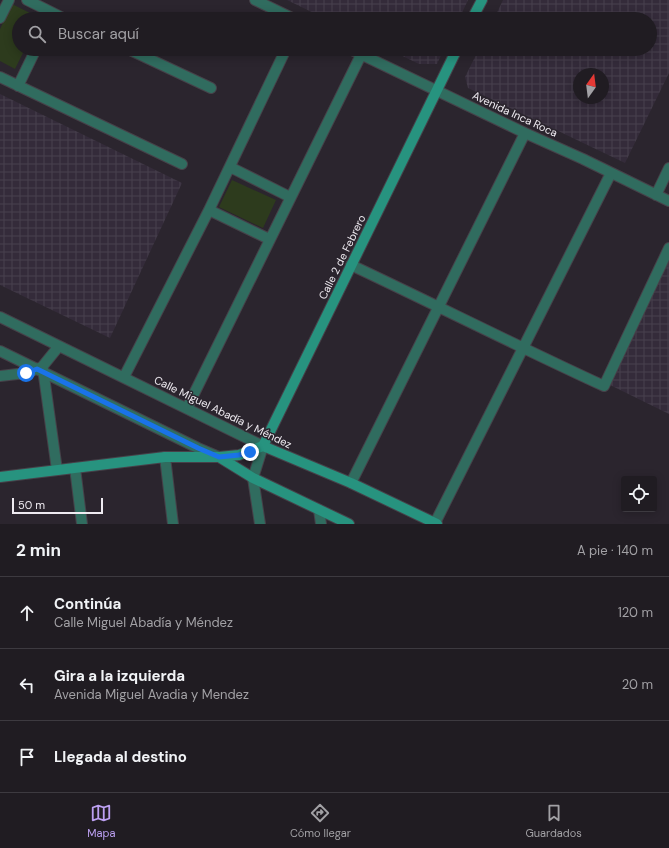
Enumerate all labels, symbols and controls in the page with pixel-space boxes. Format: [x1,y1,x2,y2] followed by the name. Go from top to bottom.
[12,12,657,56] search box
[26,23,48,45] icon: search
[58,24,139,44] text: Buscar aquí
[573,68,609,104] north arrow
[470,88,560,140] street label: Avenida Inca Roca
[315,212,369,302] street label: Calle 2 de Febrero
[17,364,35,382] route start
[152,373,294,451] street label: Calle Miguel Abadía y Méndez
[241,443,259,461] route end
[621,476,657,512] map controls
[621,476,657,512] button: locate
[12,496,103,515] scale bar
[18,498,45,512] text: 50 m
[16,539,61,561] text: 2 min
[577,542,653,559] text: A pie · 140 m
[54,594,121,614] text: Continúa
[16,602,38,624] icon: ahead
[618,604,653,621] text: 120 m
[54,614,233,631] text: Calle Miguel Abadía y Méndez
[54,666,185,686] text: Gira a la izquierda
[16,674,38,696] icon: left
[622,676,653,693] text: 20 m
[54,686,249,703] text: Avenida Miguel Avadia y Mendez
[16,746,38,768] icon: arrive
[54,747,187,767] text: Llegada al destino
[87,802,115,840] tab: Mapa
[290,802,351,840] tab: Cómo llegar
[525,802,582,840] tab: Guardados

